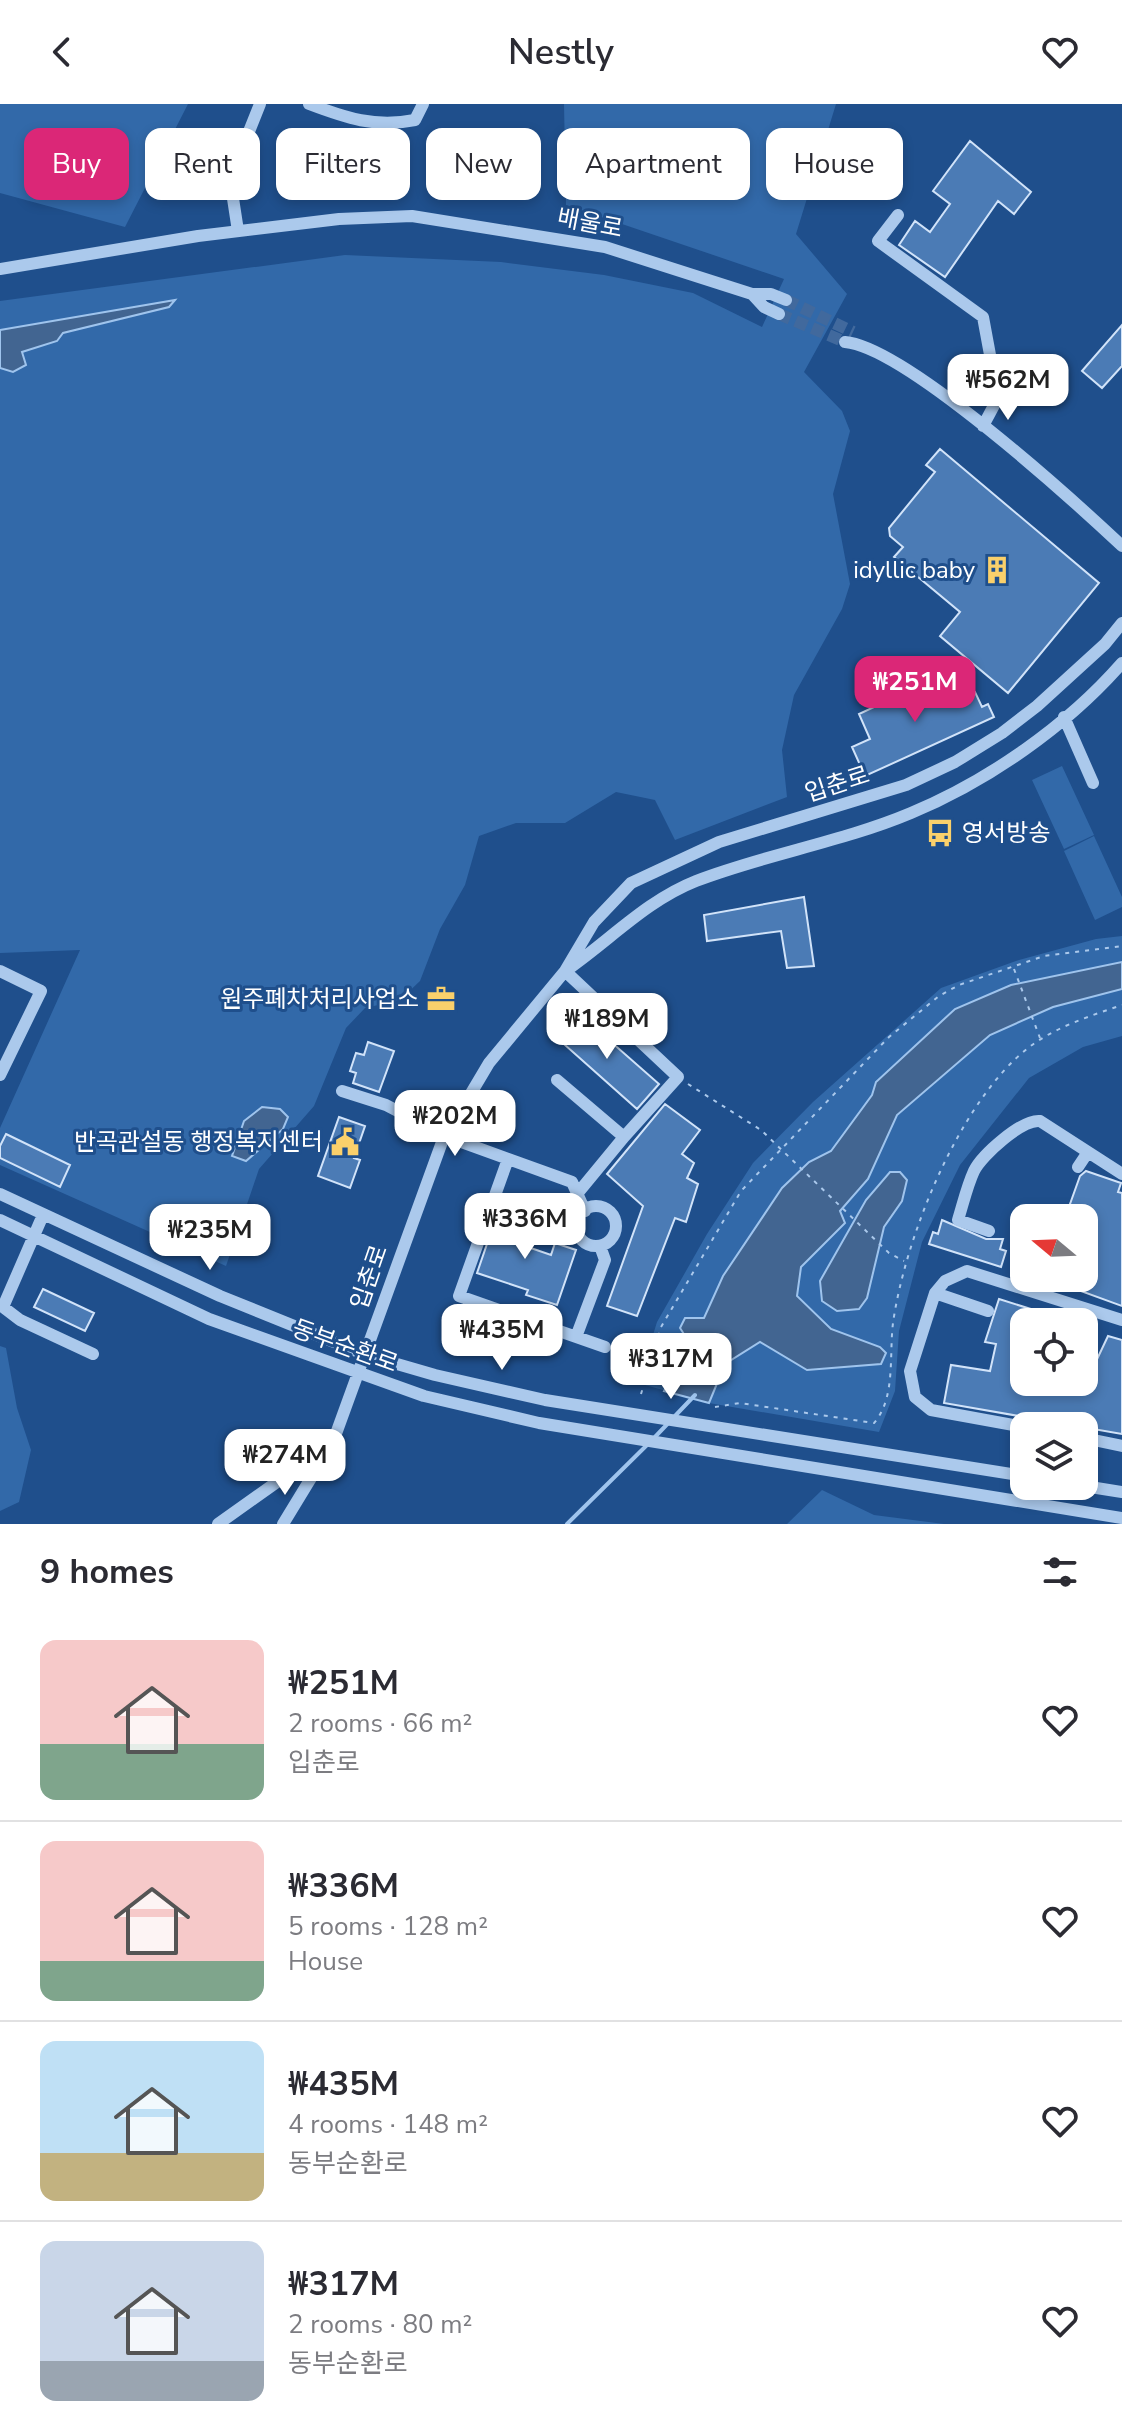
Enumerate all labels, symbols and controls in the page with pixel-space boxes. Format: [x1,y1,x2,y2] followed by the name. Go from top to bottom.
[508,28,614,77] text: Nestly
[40,30,84,74] icon: back
[1038,30,1082,74] icon: heart
[24,128,129,200] chip: Buy
[145,128,260,200] chip: Rent
[276,128,410,200] chip: Filters
[426,128,541,200] chip: New
[557,128,750,200] chip: Apartment
[766,128,903,200] chip: House
[554,201,626,245] street label: 배울로
[952,354,1064,422] pin: ₩562M
[966,362,1050,397] text: ₩562M
[853,554,976,586] place label: idyllic baby
[982,555,1012,585] building icon: idyllic baby
[859,656,971,724] pin: ₩251M
[873,664,957,699] text: ₩251M
[801,759,873,809] street label: 입춘로
[962,817,1050,849] place label: 영서방송
[925,818,955,848] bus stop icon: 영서방송
[220,983,419,1015] place label: 원주폐차처리사업소
[426,984,456,1014] office icon: 원주폐차처리사업소
[551,993,663,1061] pin: ₩189M
[565,1001,649,1036] text: ₩189M
[399,1090,511,1158] pin: ₩202M
[413,1098,497,1133] text: ₩202M
[74,1126,323,1158] place label: 반곡관설동 행정복지센터
[330,1127,360,1157] public building icon: 반곡관설동 행정복지센터
[469,1193,581,1261] pin: ₩336M
[483,1201,567,1236] text: ₩336M
[154,1204,266,1272] pin: ₩235M
[1010,1204,1098,1292] north arrow
[1010,1204,1098,1500] map controls
[168,1212,252,1247] text: ₩235M
[343,1240,395,1314] street label: 입춘로
[446,1304,558,1372] pin: ₩435M
[1010,1308,1098,1396] button: locate
[288,1312,402,1380] street label: 동부순환로
[460,1312,544,1347] text: ₩435M
[615,1333,727,1401] pin: ₩317M
[629,1341,713,1376] text: ₩317M
[1010,1412,1098,1500] button: layers
[229,1429,341,1497] pin: ₩274M
[243,1437,327,1472] text: ₩274M
[40,1549,174,1595] text: 9 homes
[1038,1550,1082,1594] icon: filters
[288,1660,399,1706] text: ₩251M
[104,1672,200,1768] icon: home
[1038,1698,1082,1742] icon: heart
[288,1706,472,1741] text: 2 rooms · 66 m²
[288,1745,360,1780] text: 입춘로
[288,1863,399,1909] text: ₩336M
[104,1873,200,1969] icon: home
[1038,1899,1082,1943] icon: heart
[288,1909,488,1944] text: 5 rooms · 128 m²
[288,1944,363,1979] text: House
[288,2061,399,2107] text: ₩435M
[104,2073,200,2169] icon: home
[1038,2099,1082,2143] icon: heart
[288,2107,488,2142] text: 4 rooms · 148 m²
[288,2146,408,2181] text: 동부순환로
[288,2261,399,2307] text: ₩317M
[104,2273,200,2369] icon: home
[1038,2299,1082,2343] icon: heart
[288,2307,472,2342] text: 2 rooms · 80 m²
[288,2346,408,2381] text: 동부순환로

